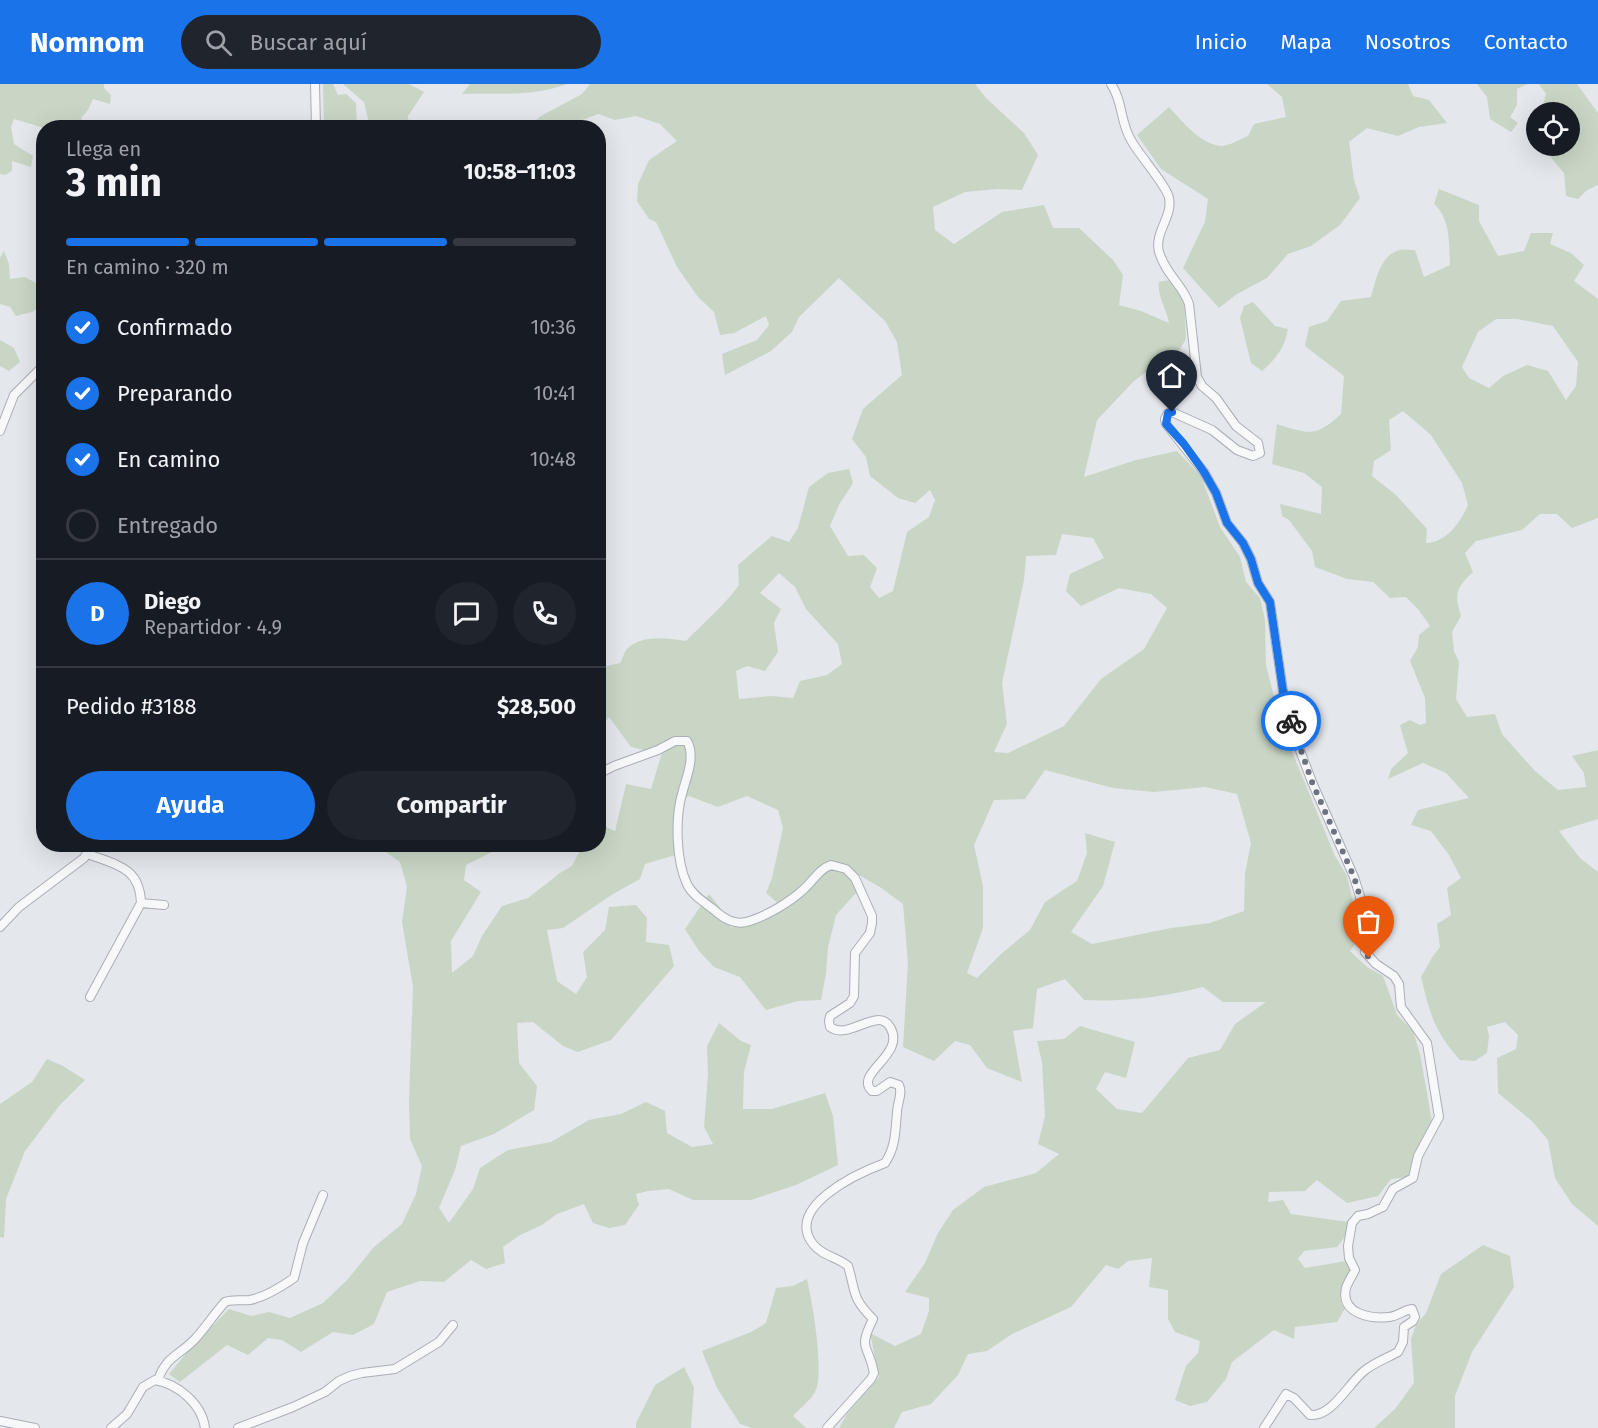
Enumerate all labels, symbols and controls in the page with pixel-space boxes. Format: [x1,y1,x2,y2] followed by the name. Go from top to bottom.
[181,15,601,69] search box
[30,26,145,59] text: Nomnom
[202,26,235,59] icon: search
[250,29,367,56] text: Buscar aquí
[1195,29,1247,55] text: Inicio
[1280,29,1332,55] text: Mapa
[1365,29,1451,55] text: Nosotros
[1484,29,1568,55] text: Contacto
[1526,102,1580,156] map controls
[1526,102,1580,156] button: locate
[66,137,141,161] text: Llega en
[464,158,576,185] text: 10:58–11:03
[66,160,162,206] text: 3 min
[66,255,229,279] text: En camino · 320 m
[66,311,99,344] icon: check
[117,314,233,341] text: Confirmado
[531,315,576,339] text: 10:36
[1146,350,1197,412] pin
[1155,359,1188,392] icon: home
[66,377,99,410] icon: check
[117,380,233,407] text: Preparando
[533,381,576,405] text: 10:41
[66,443,99,476] icon: check
[117,446,220,473] text: En camino
[530,447,576,471] text: 10:48
[117,512,218,539] text: Entregado
[435,582,498,645] button: chat
[513,582,576,645] button: phone
[144,588,201,615] text: Diego
[90,600,105,627] text: D
[144,615,282,639] text: Repartidor · 4.9
[1261,691,1321,751] courier
[66,693,197,720] text: Pedido #3188
[497,693,576,720] text: $28,500
[1275,705,1308,738] icon: bike
[66,771,315,840] button: Ayuda
[327,771,576,840] button: Compartir
[1343,896,1394,958] pin
[1352,905,1385,938] icon: bag

